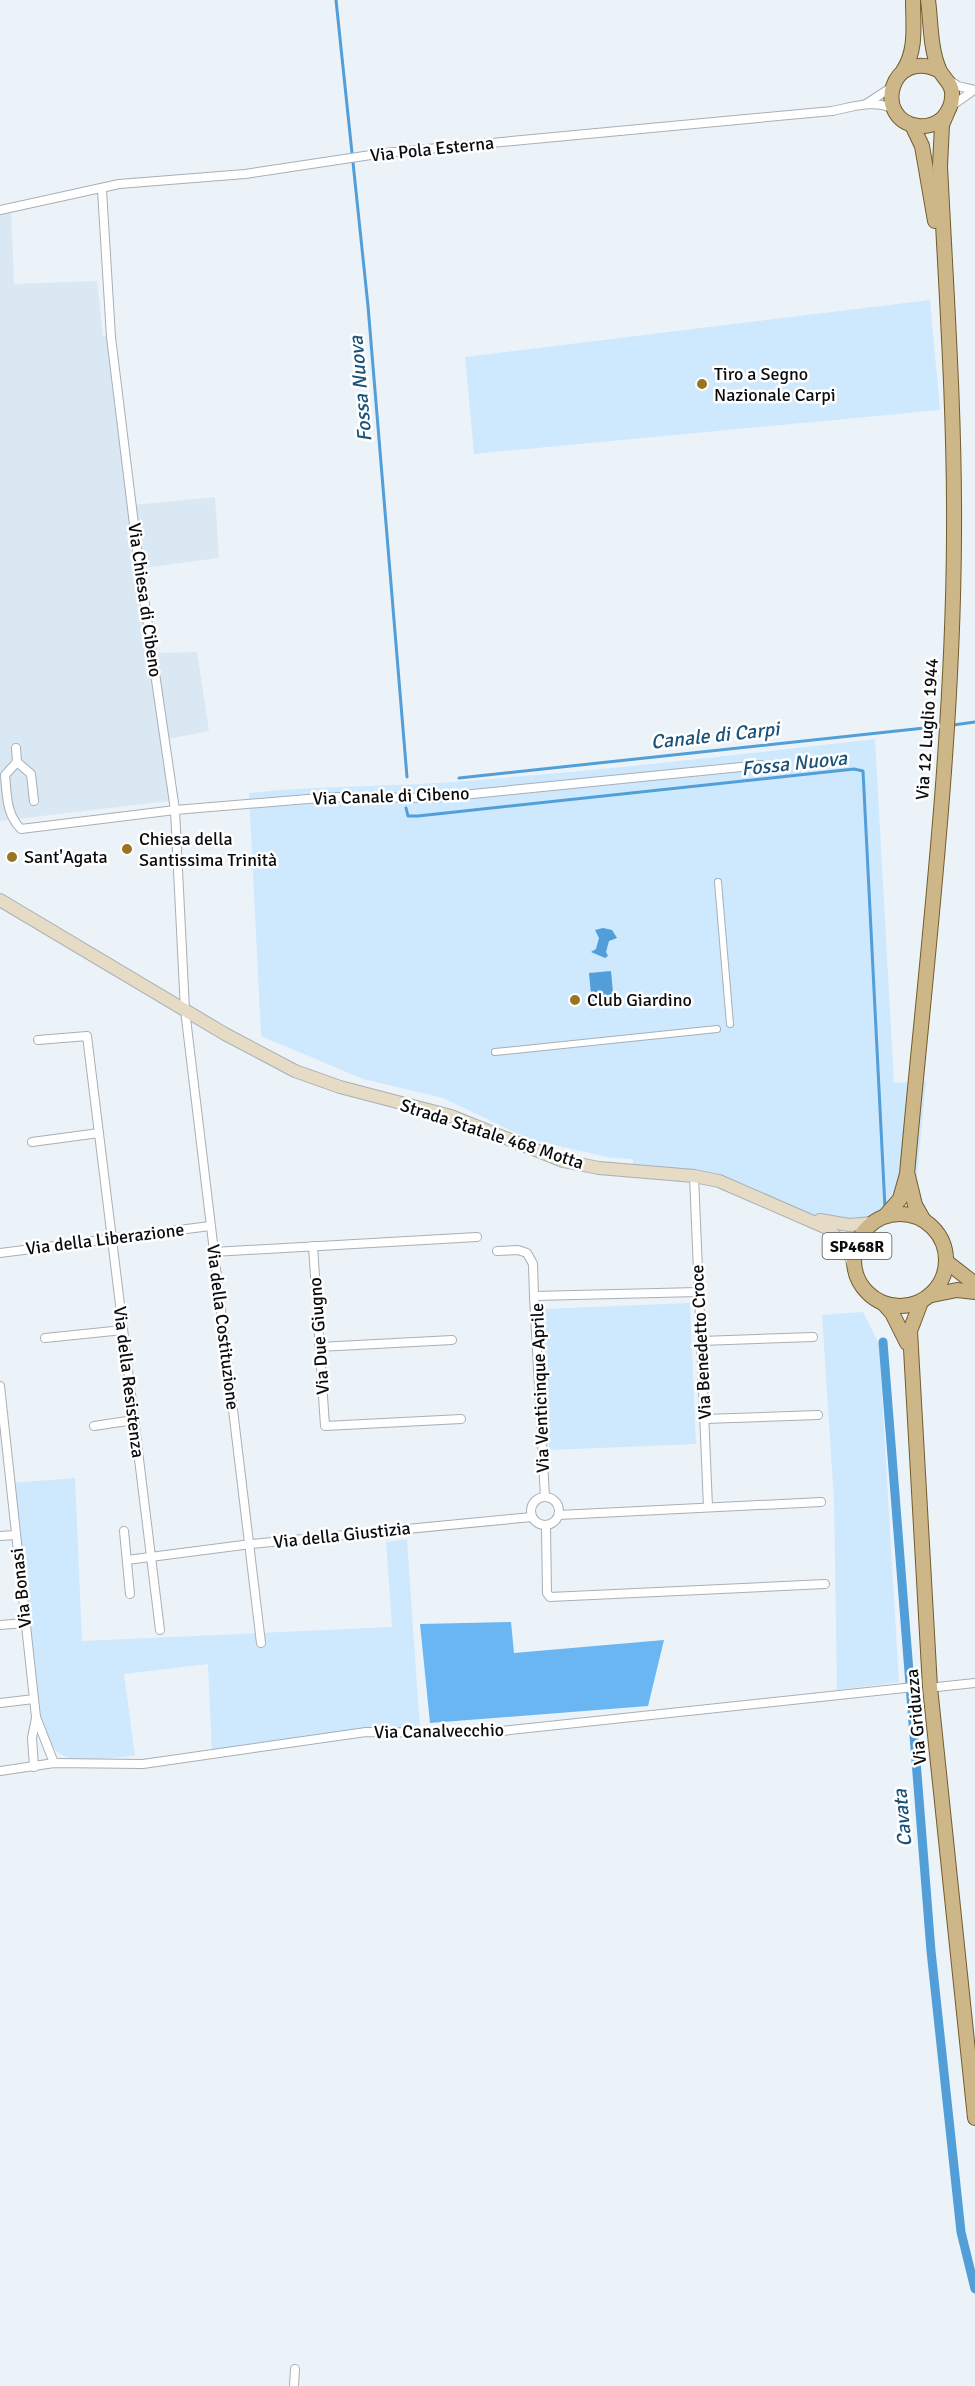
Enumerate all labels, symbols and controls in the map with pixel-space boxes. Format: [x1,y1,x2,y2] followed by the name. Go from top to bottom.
[369,132,495,166] street label: Via Pola Esterna
[343,334,378,443] water label: Fossa Nuova
[714,363,836,406] place label: Tiro a Segno Nazionale Carpi
[695,377,709,391] marker: Tiro a Segno Nazionale Carpi
[123,521,167,679] street label: Via Chiesa di Cibeno
[911,657,943,801] street label: Via 12 Luglio 1944
[650,716,782,755] water label: Canale di Carpi
[740,745,849,781] water label: Fossa Nuova
[312,782,470,810] street label: Via Canale di Cibeno
[139,828,277,871] place label: Chiesa della Santissima Trinità
[120,842,134,856] marker: Chiesa della Santissima Trinità
[24,846,108,868] place label: Sant'Agata
[5,850,19,864] marker: Sant'Agata
[587,989,692,1011] place label: Club Giardino
[568,993,582,1007] marker: Club Giardino
[397,1094,587,1174] street label: Strada Statale 468 Motta
[24,1218,186,1260] street label: Via della Liberazione
[822,1233,892,1259] road number: SP468R
[202,1243,244,1411] street label: Via della Costituzione
[686,1264,716,1420] street label: Via Benedetto Croce
[304,1277,334,1395] street label: Via Due Giugno
[526,1303,554,1473] street label: Via Venticinque Aprile
[109,1305,149,1459] street label: Via della Resistenza
[272,1517,412,1553] street label: Via della Giustizia
[6,1547,36,1629] street label: Via Bonasi
[901,1668,931,1766] street label: Via Griduzza
[374,1719,504,1743] street label: Via Canalvecchio
[887,1787,917,1848] water label: Cavata

